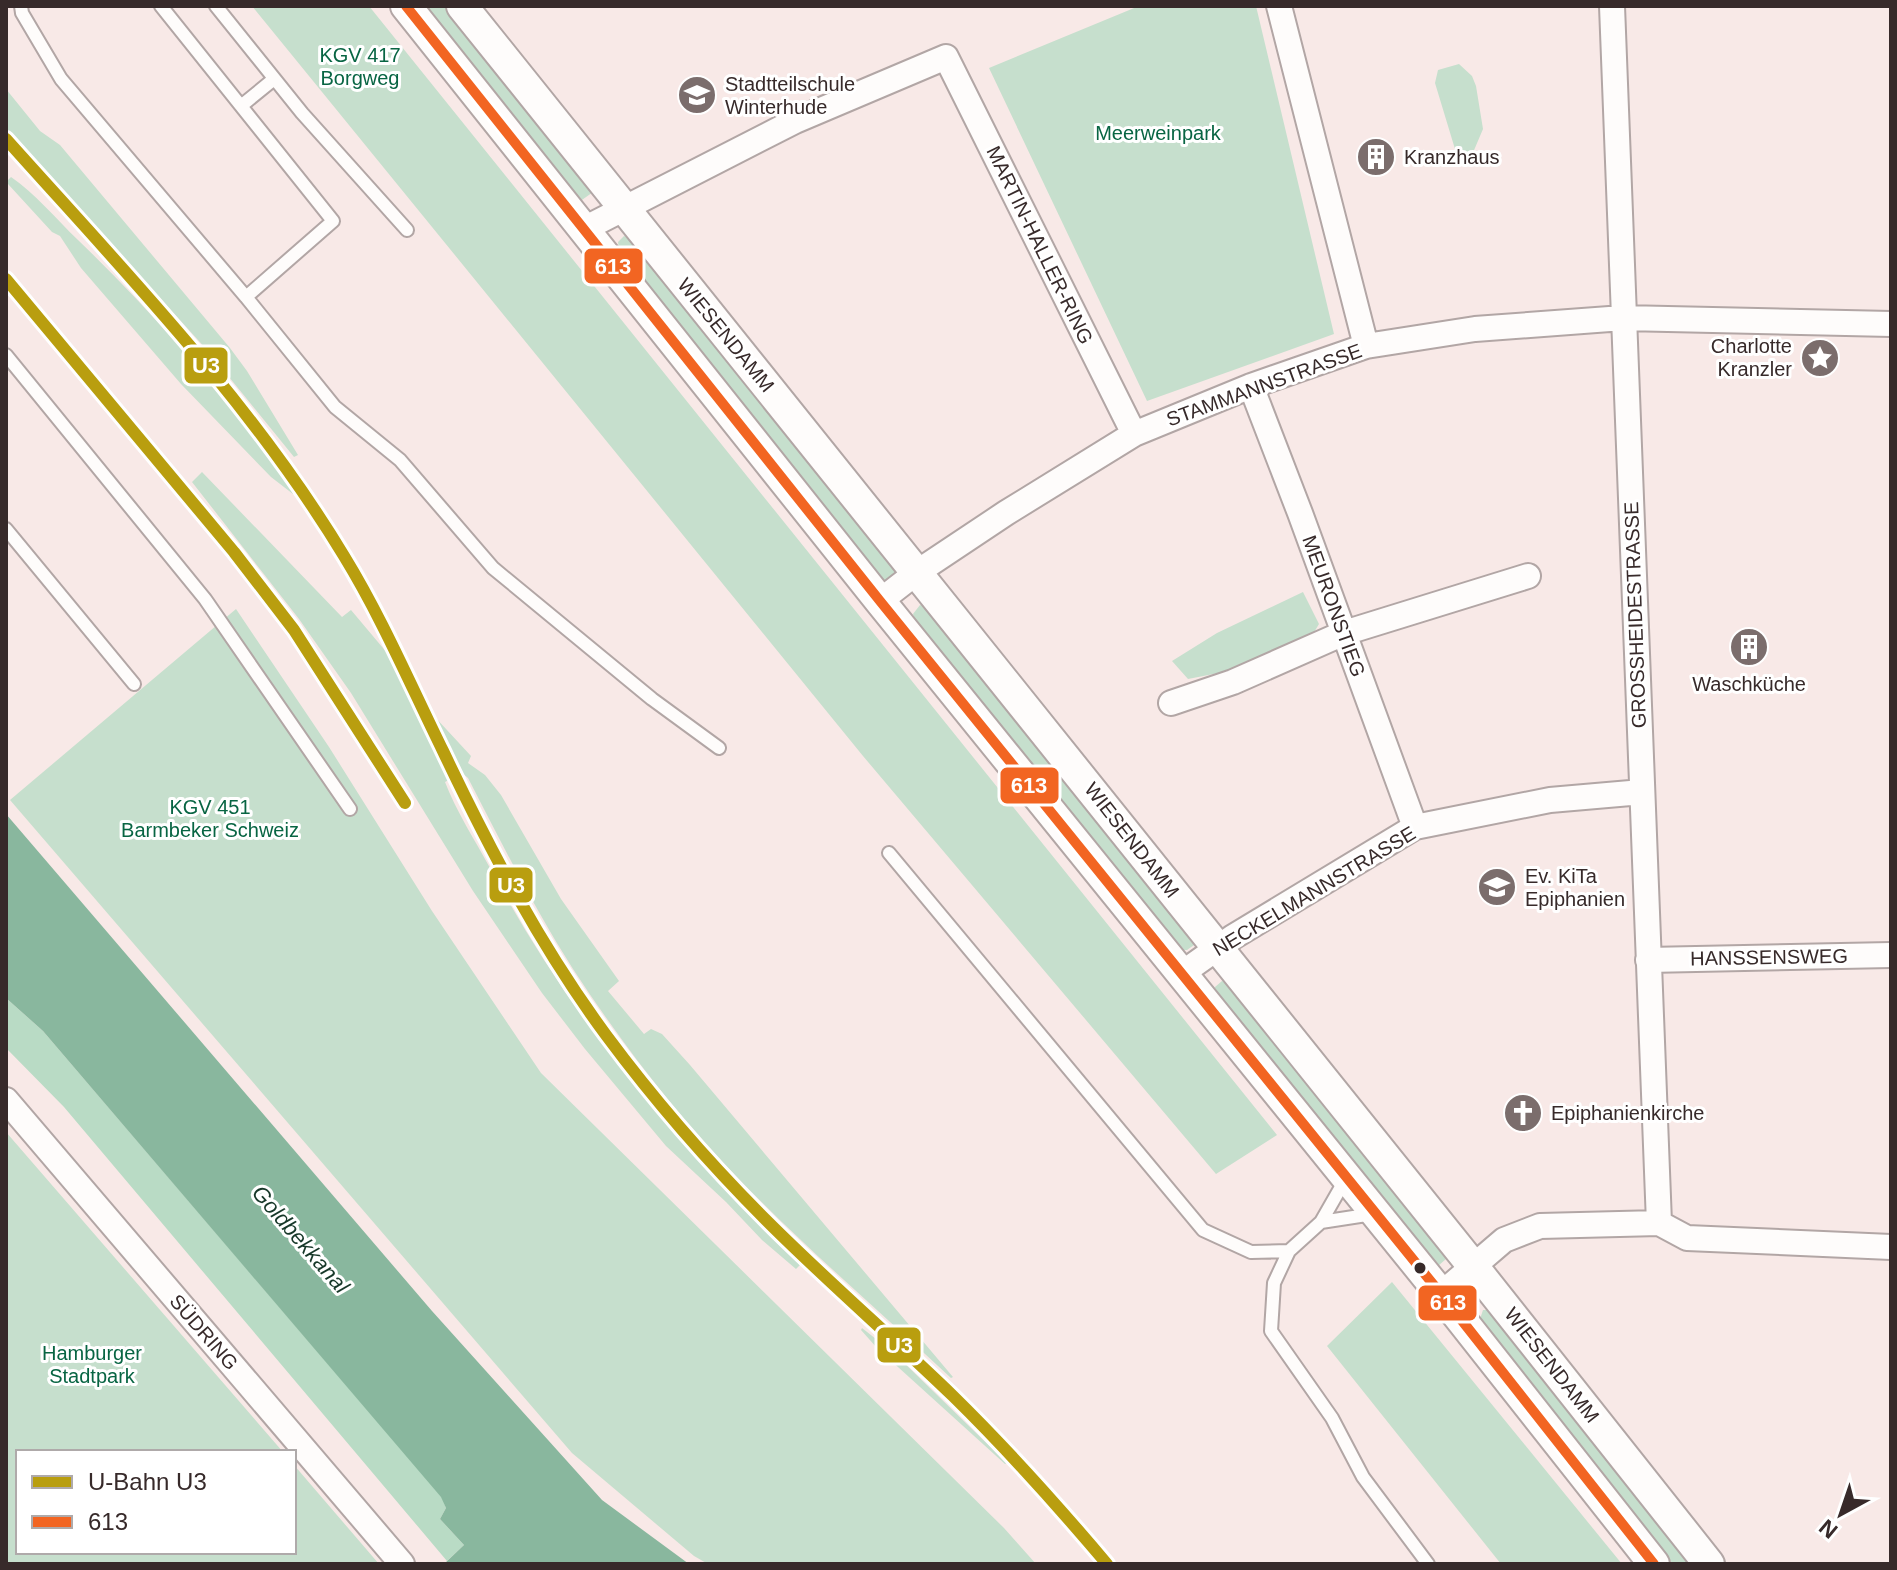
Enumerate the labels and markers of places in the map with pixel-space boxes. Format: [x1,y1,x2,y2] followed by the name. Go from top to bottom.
[725,73,855,118] place label: Stadtteilschule Winterhude
[676,74,718,116] school or university icon: Stadtteilschule Winterhude
[1355,136,1397,178] building icon: Kranzhaus
[1404,146,1500,168] place label: Kranzhaus
[1711,335,1792,380] place label: Charlotte Kranzler
[1799,337,1841,379] place icon: Charlotte Kranzler
[1728,626,1770,668] building icon: Waschküche
[1692,673,1806,695] place label: Waschküche
[1525,865,1625,910] place label: Ev. KiTa Epiphanien
[1476,866,1518,908] school or university icon: Ev. KiTa Epiphanien
[1502,1092,1544,1134] church icon: Epiphanienkirche
[1551,1102,1704,1124] place label: Epiphanienkirche
[1412,1260,1428,1276] unlabelled marker

